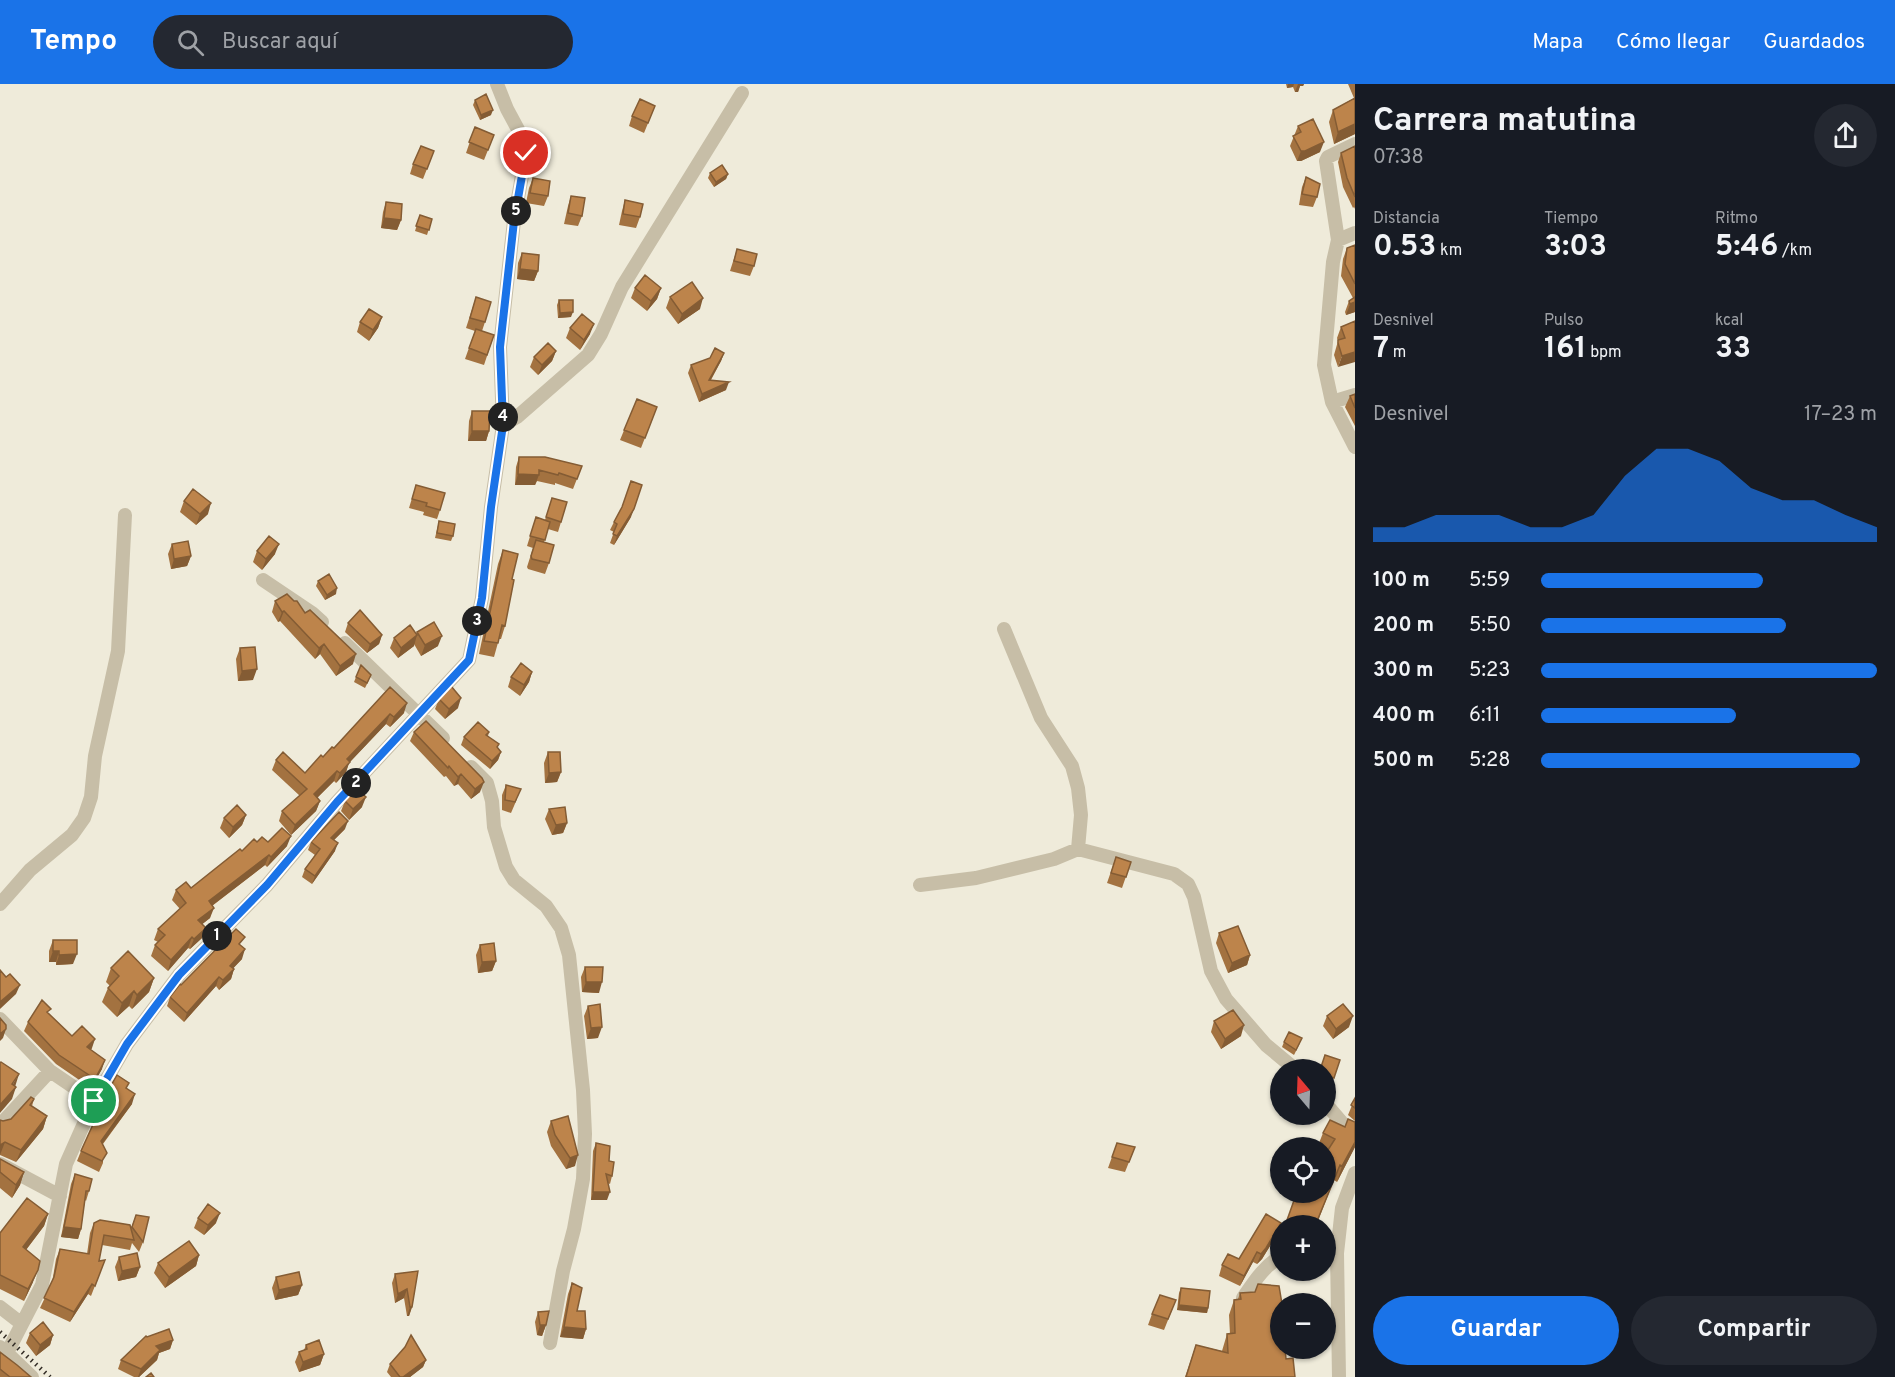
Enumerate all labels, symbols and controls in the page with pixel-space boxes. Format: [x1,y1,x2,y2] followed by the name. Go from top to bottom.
[153,15,573,69] search box
[30,24,117,60] text: Tempo
[174,26,207,59] icon: search
[222,29,338,56] text: Buscar aquí
[1532,29,1583,56] text: Mapa
[1616,29,1730,56] text: Cómo llegar
[1763,29,1865,56] text: Guardados
[1373,101,1637,143] text: Carrera matutina
[1814,104,1877,167] button: share
[500,127,551,178] pin
[509,136,542,169] icon: check
[1373,145,1424,171] text: 07:38
[501,196,531,226] pin: 5
[511,201,521,221] text: 5
[1373,209,1440,229] text: Distancia
[1544,209,1598,229] text: Tiempo
[1715,209,1758,229] text: Ritmo
[1373,229,1436,266] text: 0.53
[1544,229,1607,266] text: 3:03
[1715,229,1778,266] text: 5:46
[1436,241,1462,261] text: km
[1778,241,1812,261] text: /km
[1373,311,1434,331] text: Desnivel
[1544,311,1583,331] text: Pulso
[1715,311,1743,331] text: kcal
[1373,331,1389,368] text: 7
[1544,331,1586,368] text: 161
[1715,331,1751,368] text: 33
[1389,343,1406,363] text: m
[1586,343,1622,363] text: bpm
[488,402,518,432] pin: 4
[1373,402,1449,428] text: Desnivel
[1804,402,1877,428] text: 17–23 m
[498,407,508,427] text: 4
[1373,568,1430,594] text: 100 m
[1469,568,1510,594] text: 5:59
[462,606,492,636] pin: 3
[472,611,482,631] text: 3
[1373,613,1434,639] text: 200 m
[1469,613,1511,639] text: 5:50
[1373,658,1434,684] text: 300 m
[1469,658,1510,684] text: 5:23
[1373,703,1435,729] text: 400 m
[1469,703,1500,729] text: 6:11
[1373,748,1434,774] text: 500 m
[1469,748,1510,774] text: 5:28
[341,768,371,798] pin: 2
[351,773,361,793] text: 2
[202,921,232,951] pin: 1
[214,926,220,946] text: 1
[1270,1059,1336,1125] north arrow
[1270,1059,1336,1359] map controls
[68,1075,119,1126] pin
[77,1084,110,1117] icon: arrive
[1270,1137,1336,1203] button: locate
[1270,1215,1336,1281] button: +
[1270,1293,1336,1359] button: −
[1373,1296,1619,1365] button: Guardar
[1631,1296,1877,1365] button: Compartir

